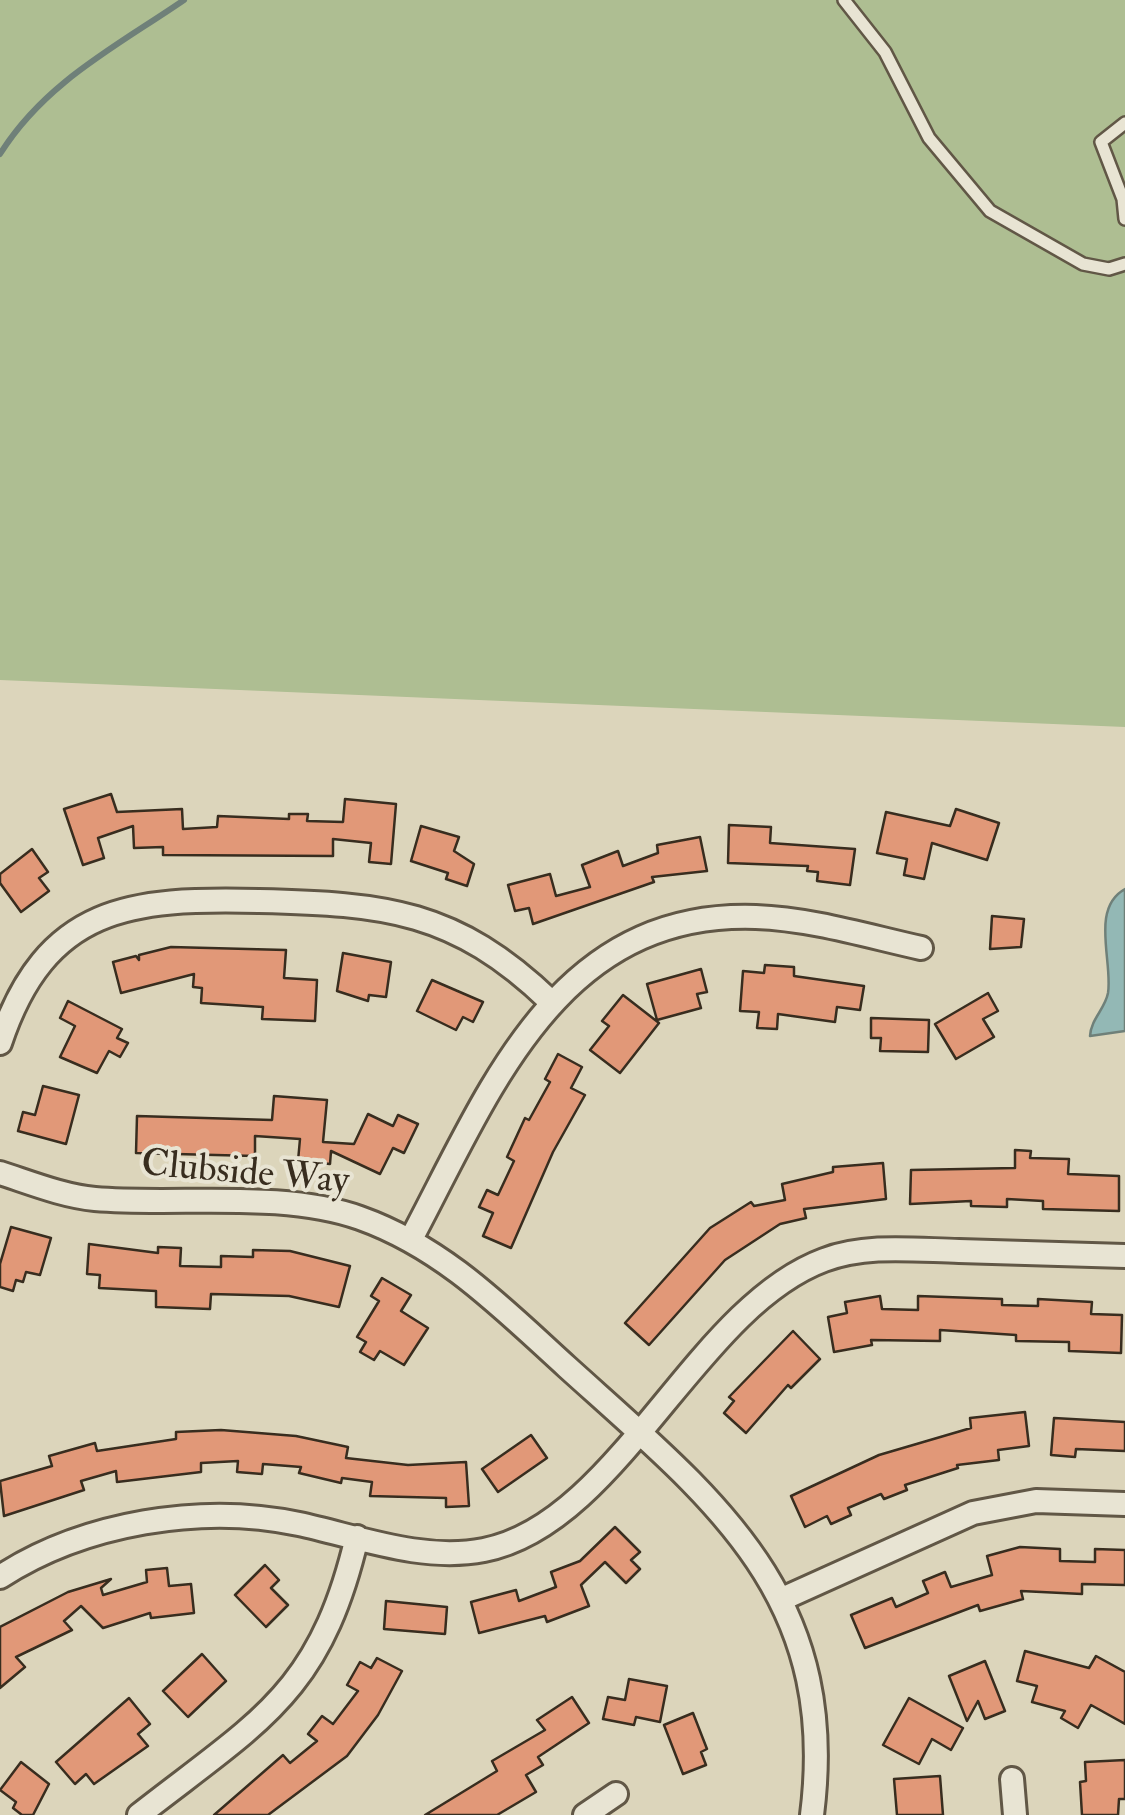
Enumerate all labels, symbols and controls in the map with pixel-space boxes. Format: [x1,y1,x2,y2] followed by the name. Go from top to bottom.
[139,1143,351,1207] street label: Clubside Way

